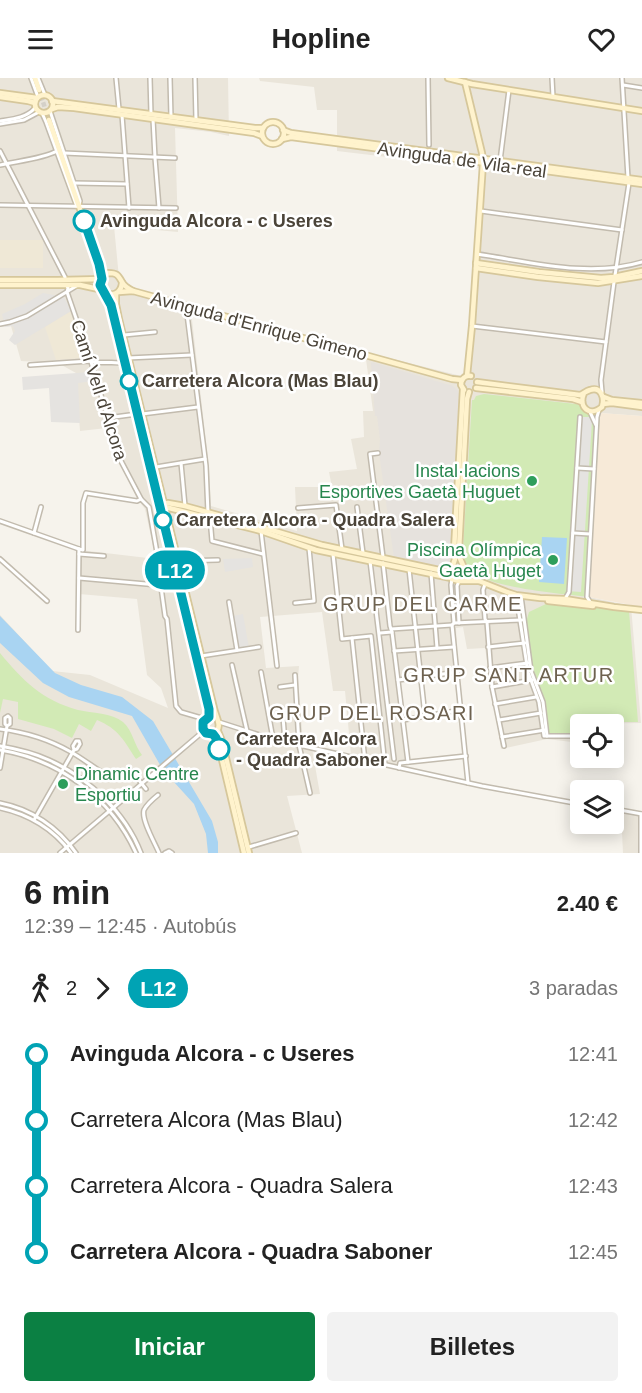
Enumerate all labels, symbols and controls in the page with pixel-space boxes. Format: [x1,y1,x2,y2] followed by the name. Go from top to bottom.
[24,23,57,56] icon: menu
[585,23,618,56] icon: heart
[272,24,371,54] text: Hopline
[376,138,548,182] street label: Avinguda de Vila-real
[73,210,95,232] marker: Avinguda Alcora - c Useres
[100,211,333,231] place label: Avinguda Alcora - c Useres
[149,287,369,365] street label: Avinguda d'Enrique Gimeno
[67,317,131,464] street label: Camí Vell d'Alcora
[142,371,378,391] place label: Carretera Alcora (Mas Blau)
[120,372,138,390] marker: Carretera Alcora (Mas Blau)
[319,461,520,502] place label: Instal·lacions Esportives Gaetà Huguet
[525,474,539,488] marker: Instal·lacions Esportives Gaetà Huguet
[176,510,455,530] place label: Carretera Alcora - Quadra Salera
[154,511,172,529] marker: Carretera Alcora - Quadra Salera
[407,540,542,581] place label: Piscina Olímpica Gaetà Huget
[140,550,210,590] line badge: L12
[546,553,560,567] marker: Piscina Olímpica Gaetà Huget
[157,559,193,582] text: L12
[323,593,523,615] district label: GRUP DEL CARME
[403,664,615,686] district label: GRUP SANT ARTUR
[269,702,475,724] district label: GRUP DEL ROSARI
[570,714,624,834] map controls
[570,714,624,768] button: locate
[236,729,387,770] place label: Carretera Alcora - Quadra Saboner
[208,738,230,760] marker: Carretera Alcora - Quadra Saboner
[75,764,199,805] place label: Dinamic Centre Esportiu
[56,777,70,791] marker: Dinamic Centre Esportiu
[570,780,624,834] button: layers
[24,874,110,911] text: 6 min
[557,891,618,916] text: 2.40 €
[24,915,236,937] text: 12:39 – 12:45 · Autobús
[24,972,57,1005] icon: walk
[86,972,119,1005] icon: forward
[66,977,77,999] text: 2
[140,977,176,1000] text: L12
[529,977,618,999] text: 3 paradas
[70,1041,354,1066] text: Avinguda Alcora - c Useres
[568,1043,618,1065] text: 12:41
[70,1107,343,1132] text: Carretera Alcora (Mas Blau)
[568,1109,618,1131] text: 12:42
[70,1173,393,1198] text: Carretera Alcora - Quadra Salera
[568,1175,618,1197] text: 12:43
[70,1239,432,1264] text: Carretera Alcora - Quadra Saboner
[568,1241,618,1263] text: 12:45
[24,1312,315,1381] button: Iniciar
[327,1312,618,1381] button: Billetes

